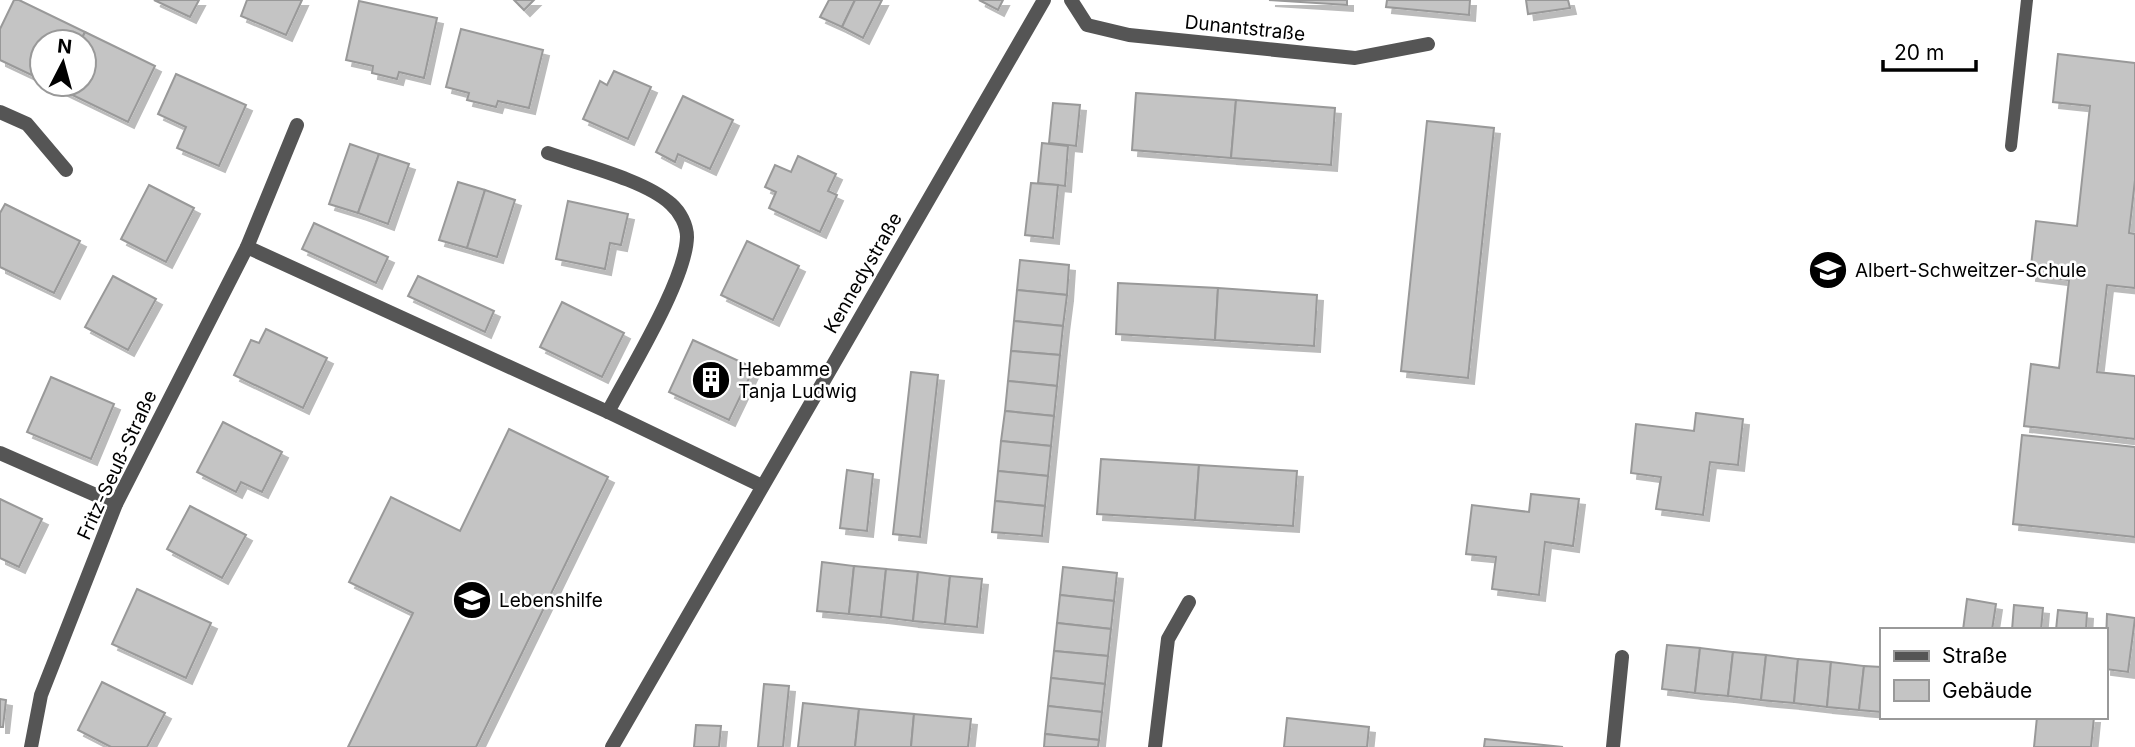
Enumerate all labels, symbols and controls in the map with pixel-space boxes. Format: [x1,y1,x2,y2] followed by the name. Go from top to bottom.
[1184,10,1306,46] street label: Dunantstraße
[28,28,98,98] north arrow
[1883,28,1976,72] scale bar
[56,34,73,59] text: N
[1894,40,1944,65] text: 20 m
[819,208,907,338] street label: Kennedystraße
[1807,249,1849,291] school or university icon: Albert-Schweitzer-Schule
[1855,259,2086,282] place label: Albert-Schweitzer-Schule
[738,358,857,403] place label: Hebamme Tanja Ludwig
[690,359,732,401] building icon: Hebamme Tanja Ludwig
[72,387,162,543] street label: Fritz-Seuß-Straße
[451,579,493,621] school or university icon: Lebenshilfe
[499,589,603,612] place label: Lebenshilfe
[1880,628,2107,719] legend
[1942,643,2007,668] text: Straße
[1942,678,2032,703] text: Gebäude

